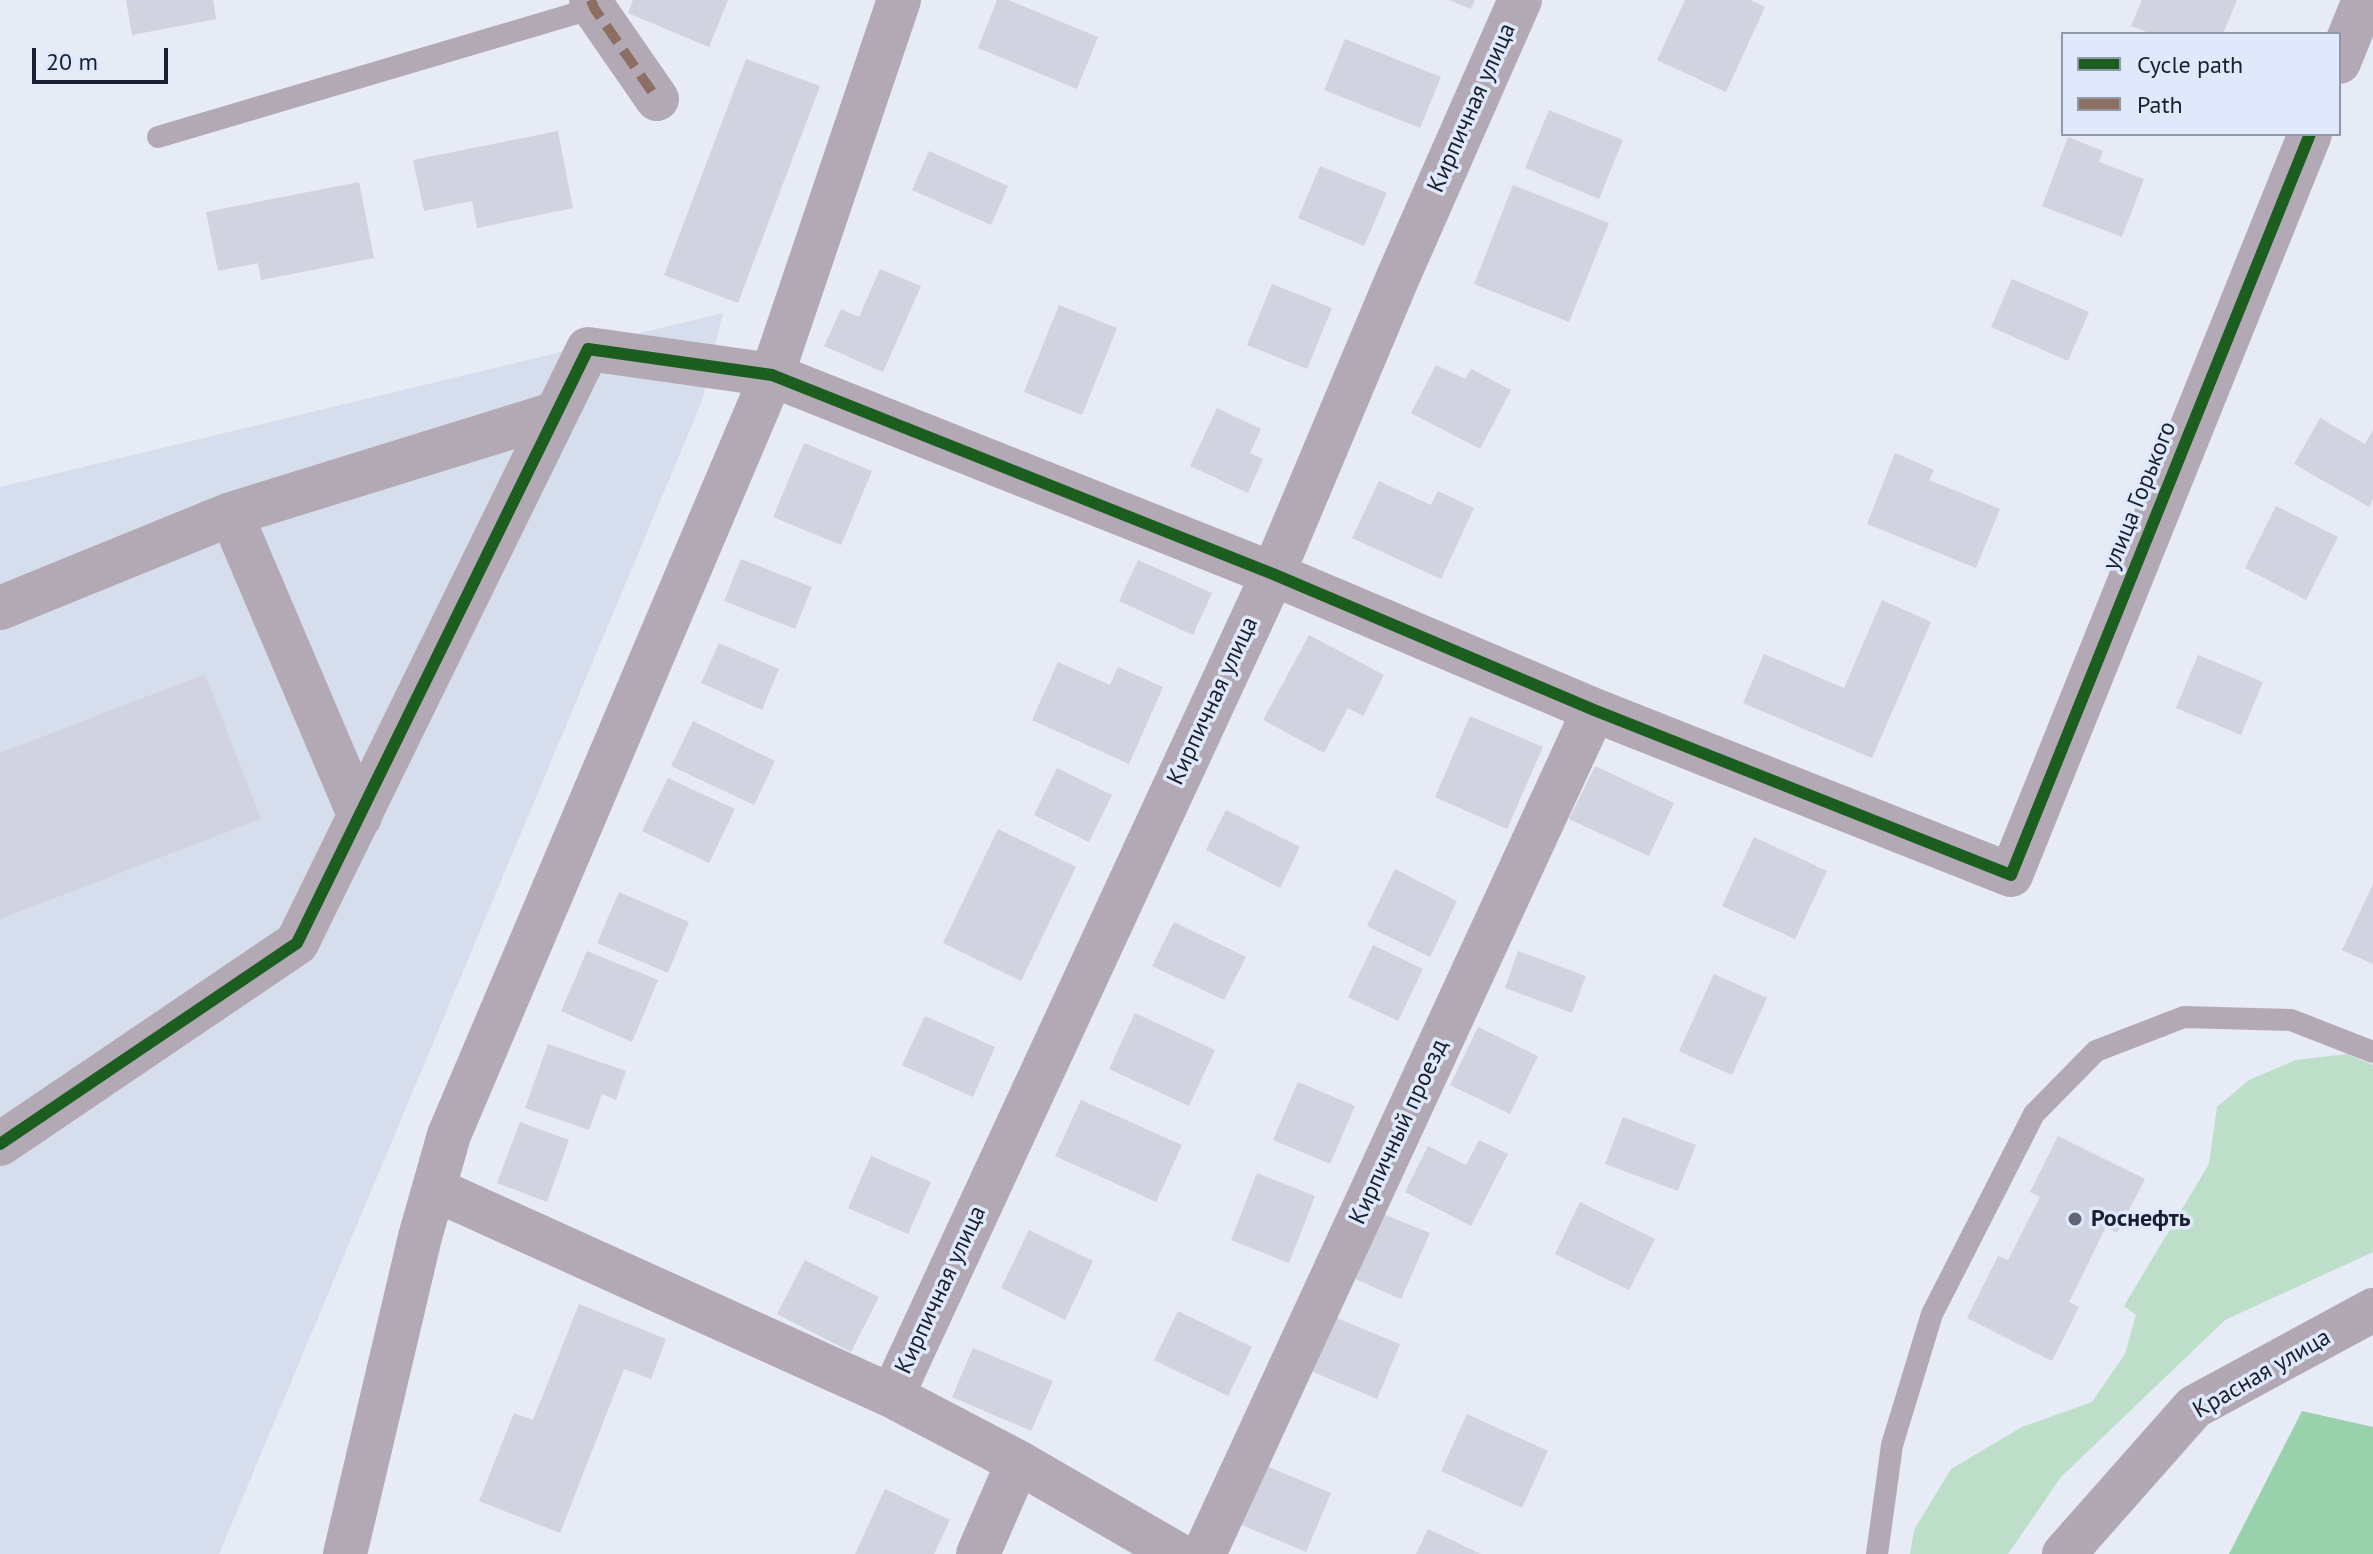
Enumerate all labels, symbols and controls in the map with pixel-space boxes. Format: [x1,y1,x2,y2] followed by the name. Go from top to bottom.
[1422,19,1522,197] street label: Кирпичная улица
[36,32,172,82] scale bar
[2061,32,2341,136] legend
[46,46,98,77] text: 20 m
[2137,49,2243,80] text: Cycle path
[2137,89,2183,120] text: Path
[2097,417,2183,575] street label: улица Горького
[1161,612,1265,790] street label: Кирпичная улица
[1343,1035,1455,1229] street label: Кирпичный проезд
[889,1201,993,1379] street label: Кирпичная улица
[2091,1205,2191,1233] place label: Роснефть
[2066,1210,2084,1228] marker: Роснефть
[2188,1323,2336,1425] street label: Красная улица

